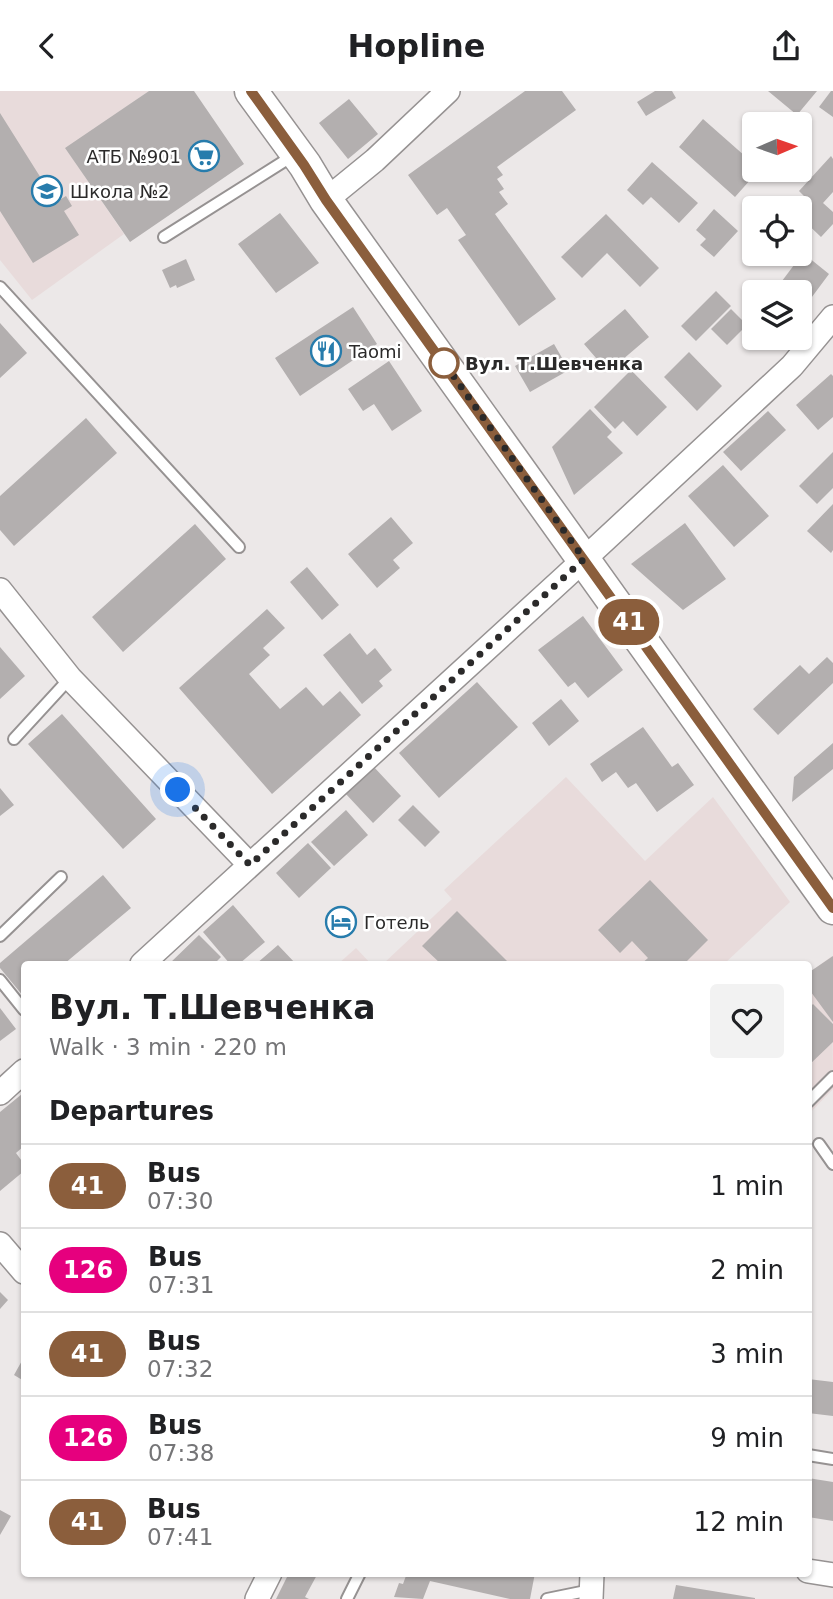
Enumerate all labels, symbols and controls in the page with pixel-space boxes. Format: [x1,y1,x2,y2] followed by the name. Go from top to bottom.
[28,27,66,65] icon: back
[347,27,486,65] text: Hopline
[767,27,805,65] icon: share
[742,112,812,182] north arrow
[742,112,812,350] map controls
[187,139,221,173] supermarket icon: АТБ №901
[87,146,181,167] place label: АТБ №901
[30,174,64,208] school or university icon: Школа №2
[70,181,170,202] place label: Школа №2
[742,196,812,266] button: locate
[742,280,812,350] button: layers
[309,334,343,368] restaurant icon: Taomi
[348,341,402,362] place label: Taomi
[429,348,459,378] marker: Вул. Т.Шевченка
[465,353,643,374] place label: Вул. Т.Шевченка
[598,599,660,645] line badge: 41
[612,608,646,636] text: 41
[160,772,195,807] your location
[324,905,358,939] hotel icon: Готель
[364,912,430,933] place label: Готель
[710,984,784,1058] button: heart
[49,988,375,1027] text: Вул. Т.Шевченка
[49,1034,287,1060] text: Walk · 3 min · 220 m
[49,1096,214,1126] text: Departures
[147,1158,201,1188] text: Bus
[710,1171,784,1201] text: 1 min
[71,1172,104,1200] text: 41
[147,1188,213,1214] text: 07:30
[148,1242,202,1272] text: Bus
[710,1255,784,1285] text: 2 min
[63,1256,113,1284] text: 126
[148,1272,214,1298] text: 07:31
[147,1326,201,1356] text: Bus
[710,1339,784,1369] text: 3 min
[71,1340,104,1368] text: 41
[147,1356,213,1382] text: 07:32
[148,1410,202,1440] text: Bus
[710,1423,784,1453] text: 9 min
[63,1424,113,1452] text: 126
[148,1440,214,1466] text: 07:38
[147,1494,201,1524] text: Bus
[694,1507,784,1537] text: 12 min
[71,1508,104,1536] text: 41
[147,1524,213,1550] text: 07:41

